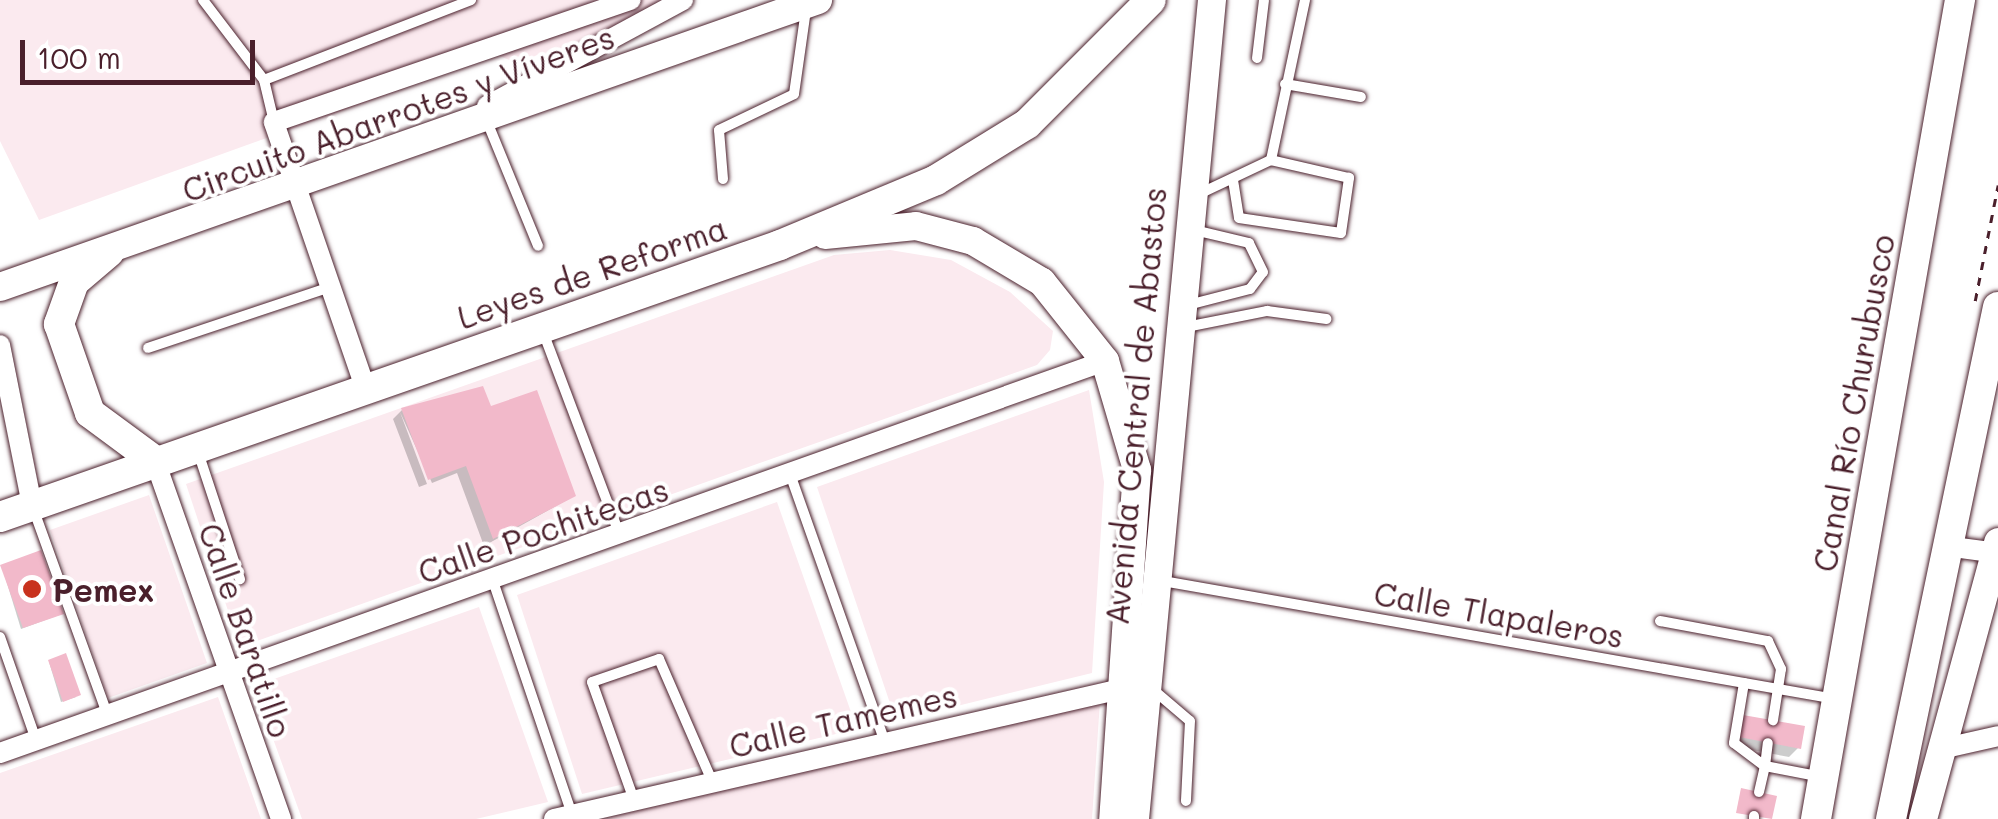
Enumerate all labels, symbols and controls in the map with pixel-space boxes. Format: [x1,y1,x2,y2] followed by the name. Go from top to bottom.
[177,17,619,209] street label: Circuito Abarrotes y Víveres
[25,20,260,82] scale bar
[37,37,121,77] text: 100 m
[1097,185,1173,627] street label: Avenida Central de Abastos
[452,208,732,336] street label: Leyes de Reforma
[1804,231,1902,575] street label: Canal Río Churubusco
[413,469,673,591] street label: Calle Pochitecas
[191,518,301,742] street label: Calle Baratillo
[52,570,154,608] place label: Pemex
[1371,573,1627,655] street label: Calle Tlapaleros
[21,578,43,600] marker: Pemex
[725,675,961,765] street label: Calle Tamemes

